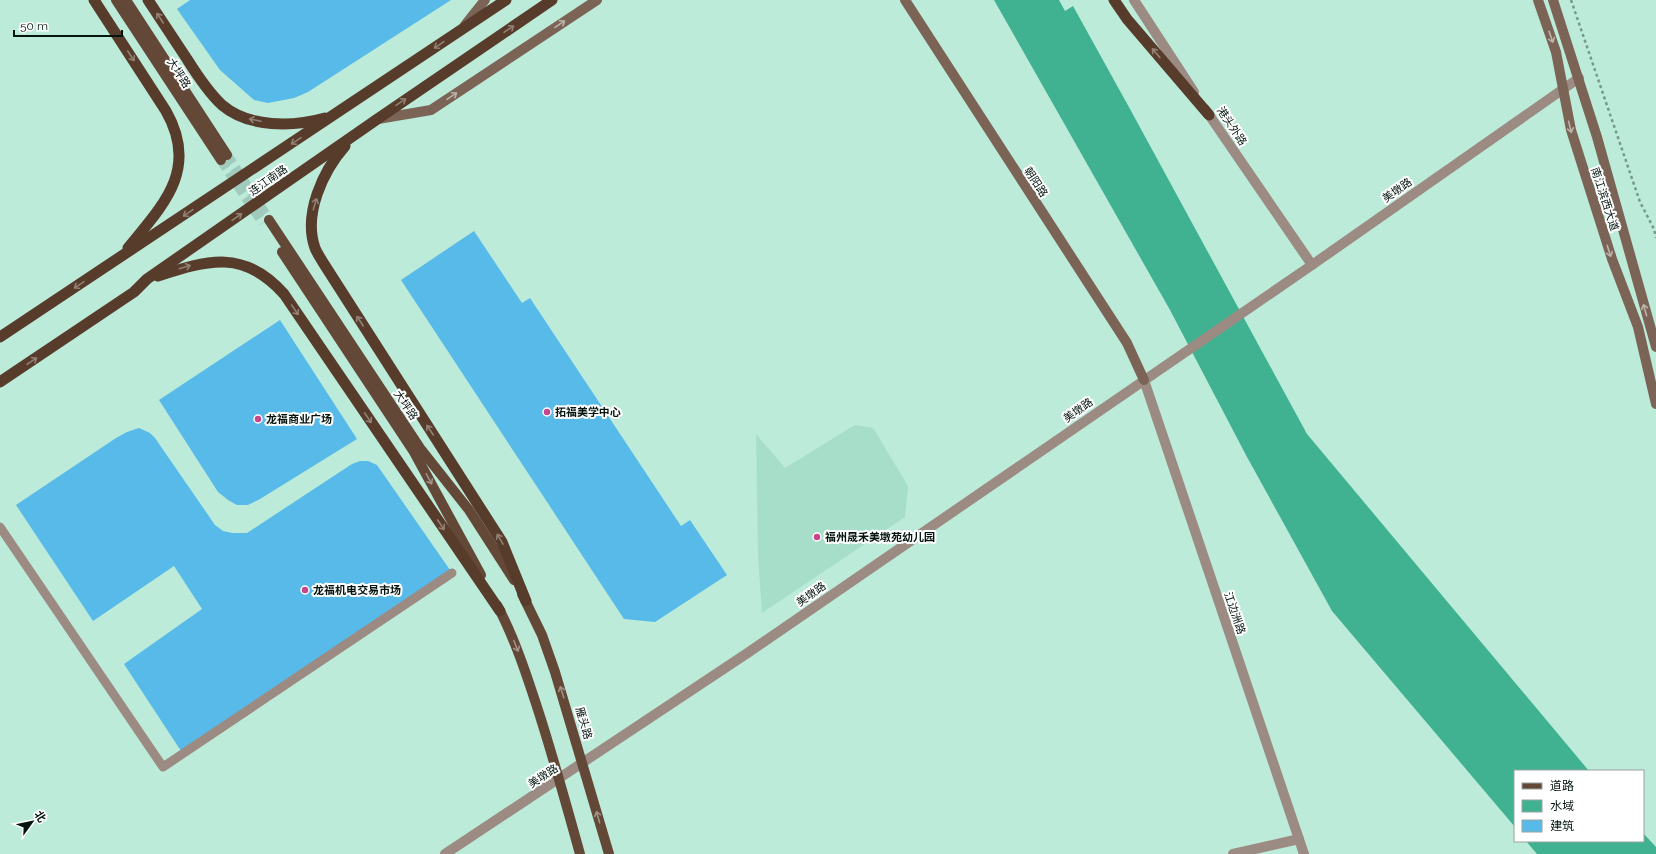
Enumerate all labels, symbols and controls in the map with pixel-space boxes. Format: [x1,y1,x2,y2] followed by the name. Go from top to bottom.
[14,12,122,38] scale bar
[156,13,164,24] one-way arrow
[20,19,48,33] text: 50 m
[554,20,566,28] one-way arrow
[503,25,514,33] one-way arrow
[1548,30,1555,43] one-way arrow
[434,41,445,49] one-way arrow
[1152,48,1161,58] one-way arrow
[127,50,135,62] one-way arrow
[164,56,193,91] street label: 大坪路
[446,92,457,100] one-way arrow
[395,98,406,106] one-way arrow
[1214,104,1249,148] street label: 港头外路
[249,116,262,124] one-way arrow
[1567,120,1574,133] one-way arrow
[291,137,302,145] one-way arrow
[247,162,290,198] street label: 连江南路
[1021,165,1050,200] street label: 朝阳路
[1588,166,1621,233] street label: 南江滨西大道
[1380,176,1415,205] street label: 美墩路
[312,198,319,211] one-way arrow
[182,209,193,217] one-way arrow
[231,213,242,221] one-way arrow
[1606,245,1614,257] one-way arrow
[178,263,191,270] one-way arrow
[74,281,85,289] one-way arrow
[291,304,299,315] one-way arrow
[1641,304,1649,317] one-way arrow
[356,316,364,327] one-way arrow
[27,357,38,365] one-way arrow
[391,388,420,423] street label: 大坪路
[1061,396,1096,425] street label: 美墩路
[555,406,621,419] place label: 拓福美学中心
[542,407,552,417] marker: 拓福美学中心
[364,412,372,423] one-way arrow
[266,413,332,426] place label: 龙福商业广场
[253,414,263,424] marker: 龙福商业广场
[426,425,434,436] one-way arrow
[425,473,433,485] one-way arrow
[437,519,445,530] one-way arrow
[825,531,935,544] place label: 福州晟禾美墩苑幼儿园
[812,532,822,542] marker: 福州晟禾美墩苑幼儿园
[496,534,504,546] one-way arrow
[794,580,829,609] street label: 美墩路
[313,584,401,597] place label: 龙福机电交易市场
[300,585,310,595] marker: 龙福机电交易市场
[1221,590,1248,636] street label: 江边洲路
[513,640,521,652] one-way arrow
[558,685,565,698] one-way arrow
[573,705,594,741] street label: 雁头路
[526,762,561,791] street label: 美墩路
[1514,770,1644,842] legend
[1550,779,1574,793] text: 道路
[1550,799,1574,813] text: 水域
[12,802,52,842] north arrow
[32,809,48,825] text: 北
[594,810,601,823] one-way arrow
[1550,819,1574,833] text: 建筑

